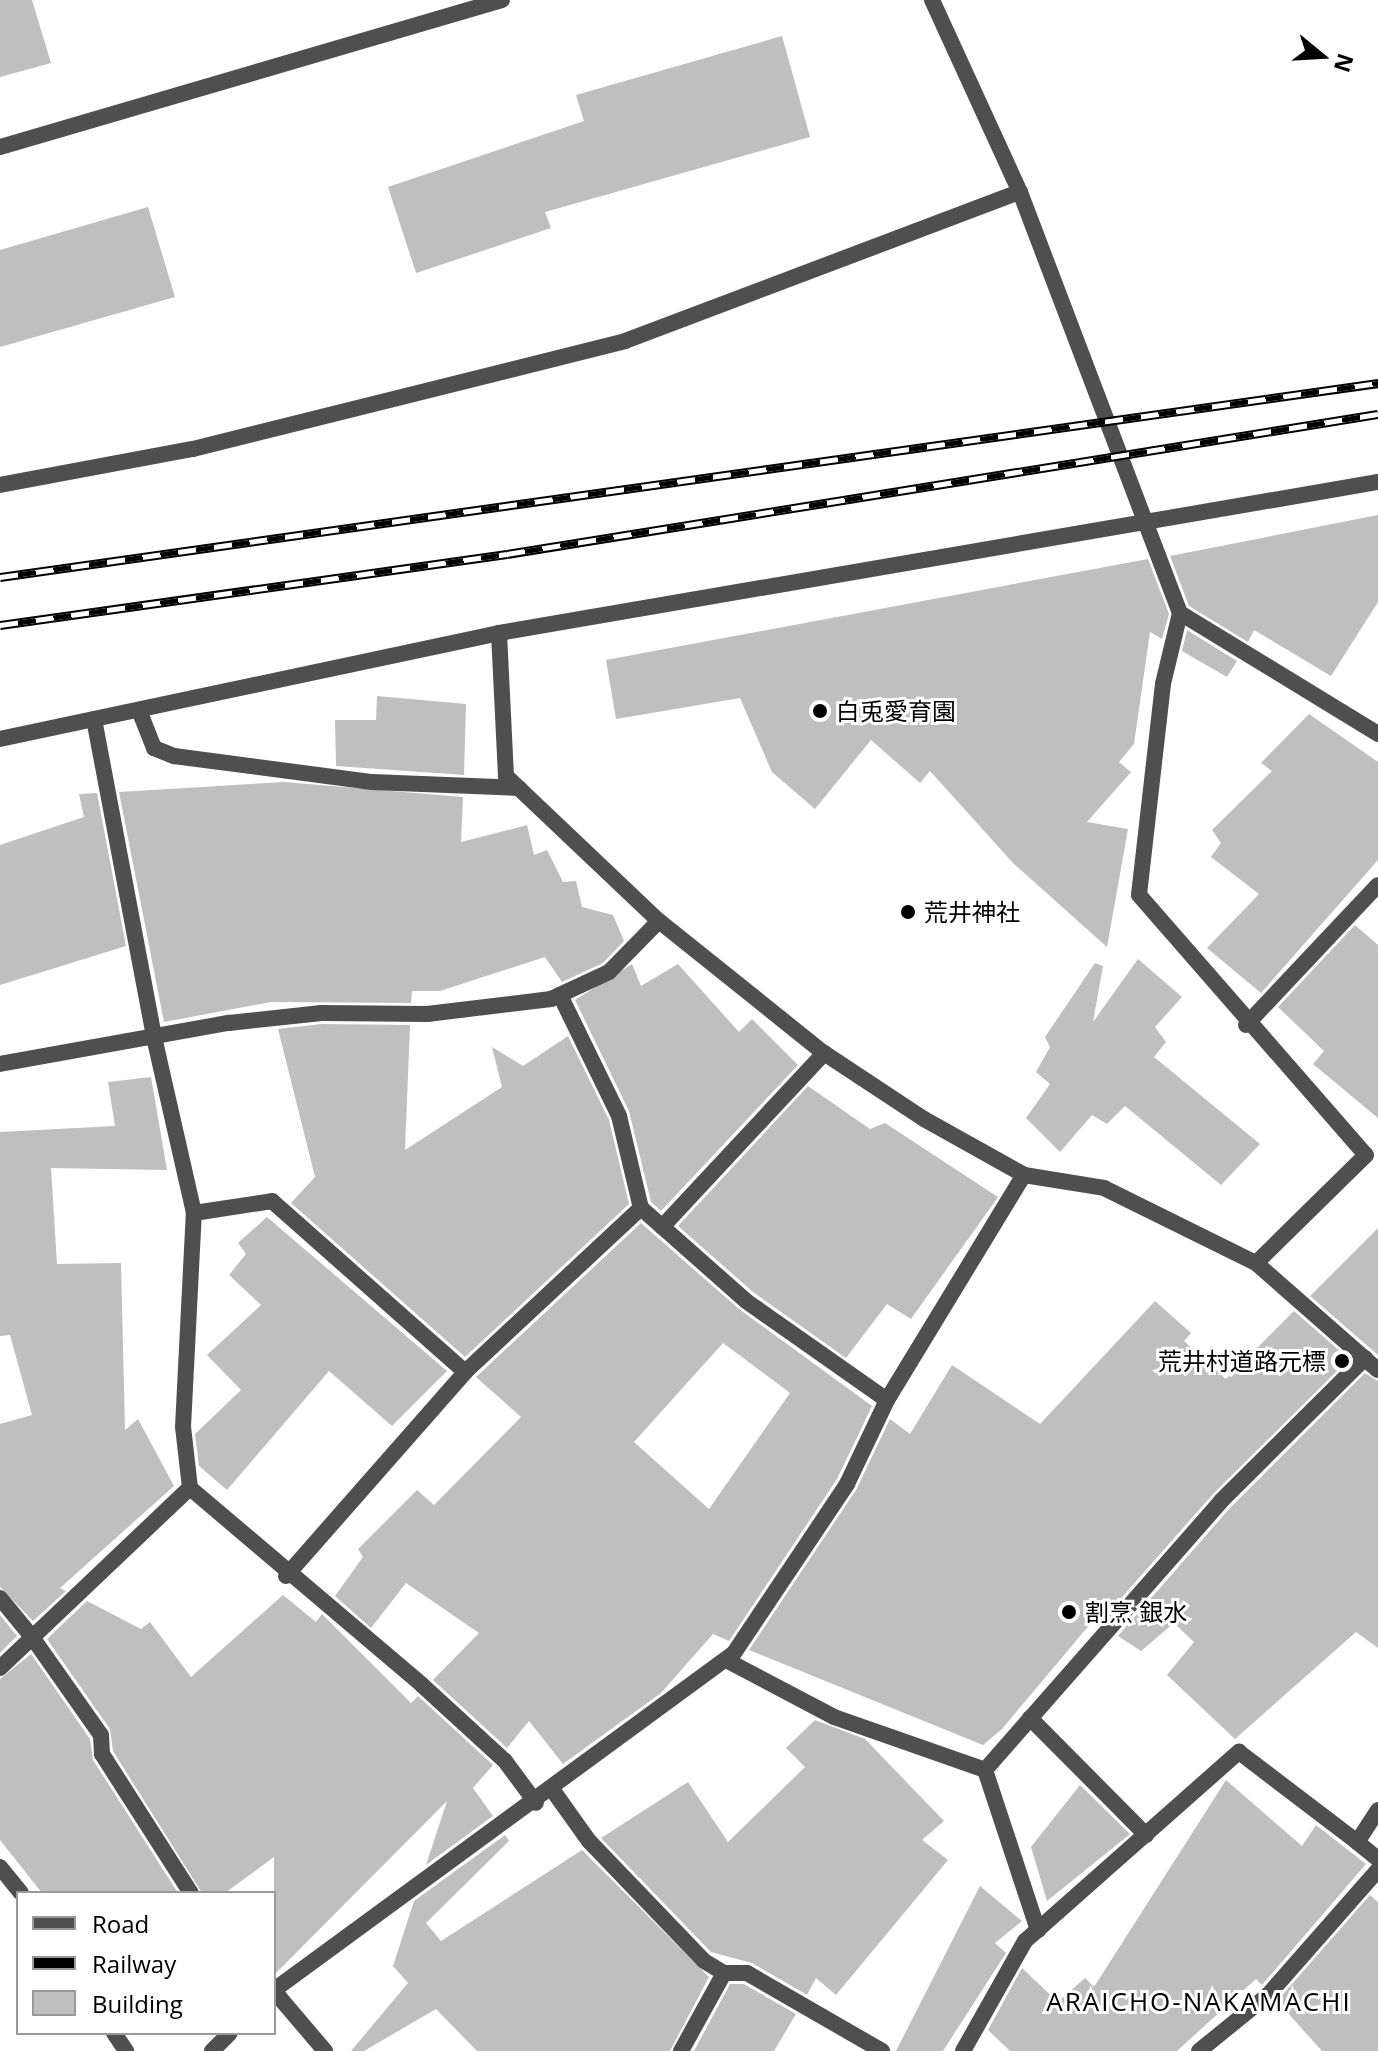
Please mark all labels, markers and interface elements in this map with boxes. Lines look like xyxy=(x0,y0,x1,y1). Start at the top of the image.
north arrow xyxy=(1282,16,1362,96)
text: N xyxy=(1328,50,1362,77)
place label: 白兎愛育園 xyxy=(836,697,956,725)
marker: 白兎愛育園 xyxy=(811,702,829,720)
place label: 荒井神社 xyxy=(924,898,1020,926)
marker: 荒井神社 xyxy=(899,903,917,921)
place label: 荒井村道路元標 xyxy=(1158,1347,1326,1375)
marker: 荒井村道路元標 xyxy=(1333,1352,1351,1370)
place label: 割烹 銀水 xyxy=(1085,1598,1187,1626)
marker: 割烹 銀水 xyxy=(1060,1603,1078,1621)
legend xyxy=(16,1891,276,2035)
text: Road xyxy=(92,1907,149,1940)
text: Railway xyxy=(92,1947,176,1980)
district label: ARAICHO-NAKAMACHI xyxy=(1046,1986,1352,2018)
text: Building xyxy=(92,1987,183,2020)

